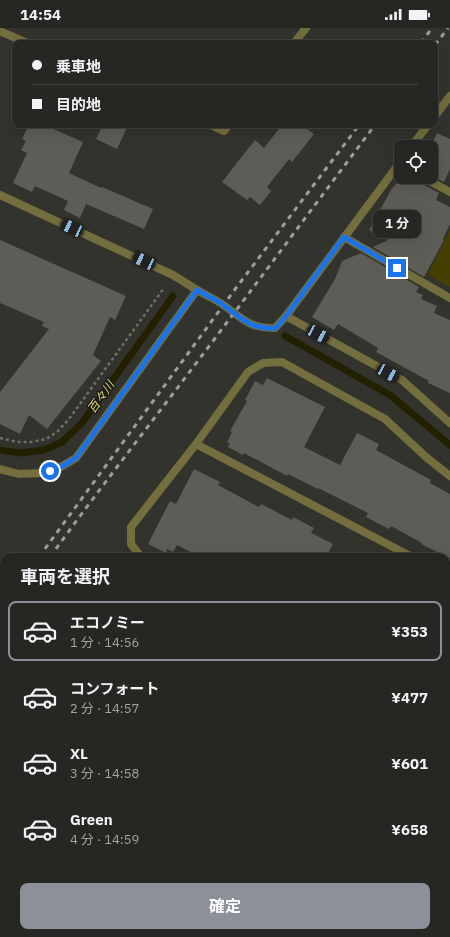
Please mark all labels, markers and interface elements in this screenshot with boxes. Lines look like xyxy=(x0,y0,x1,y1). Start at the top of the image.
text: 14:54 xyxy=(20,5,61,24)
text: 乗車地 xyxy=(56,57,101,76)
text: 目的地 xyxy=(56,95,101,114)
map controls xyxy=(394,140,438,184)
button: locate xyxy=(394,140,438,184)
callout: 1 分 xyxy=(373,210,421,238)
text: 1 分 xyxy=(385,215,409,232)
car xyxy=(59,217,85,239)
car xyxy=(131,250,157,272)
route end xyxy=(388,259,406,277)
car xyxy=(305,323,331,345)
car xyxy=(375,362,401,384)
water label: 百々川 xyxy=(84,376,118,416)
route start xyxy=(41,462,59,480)
text: 車両を選択 xyxy=(20,565,110,588)
icon: car xyxy=(22,613,58,649)
text: エコノミー xyxy=(70,613,145,632)
text: ¥353 xyxy=(391,622,428,641)
text: 1 分 · 14:56 xyxy=(70,634,139,651)
icon: car xyxy=(22,679,58,715)
text: コンフォート xyxy=(70,679,160,698)
text: ¥477 xyxy=(391,688,428,707)
text: 2 分 · 14:57 xyxy=(70,700,139,717)
text: XL xyxy=(70,744,88,763)
icon: car xyxy=(22,745,58,781)
text: ¥601 xyxy=(391,754,428,773)
text: 3 分 · 14:58 xyxy=(70,765,139,782)
text: Green xyxy=(70,810,113,829)
icon: car xyxy=(22,811,58,847)
text: ¥658 xyxy=(391,820,428,839)
text: 4 分 · 14:59 xyxy=(70,831,139,848)
button: 確定 xyxy=(20,883,430,929)

